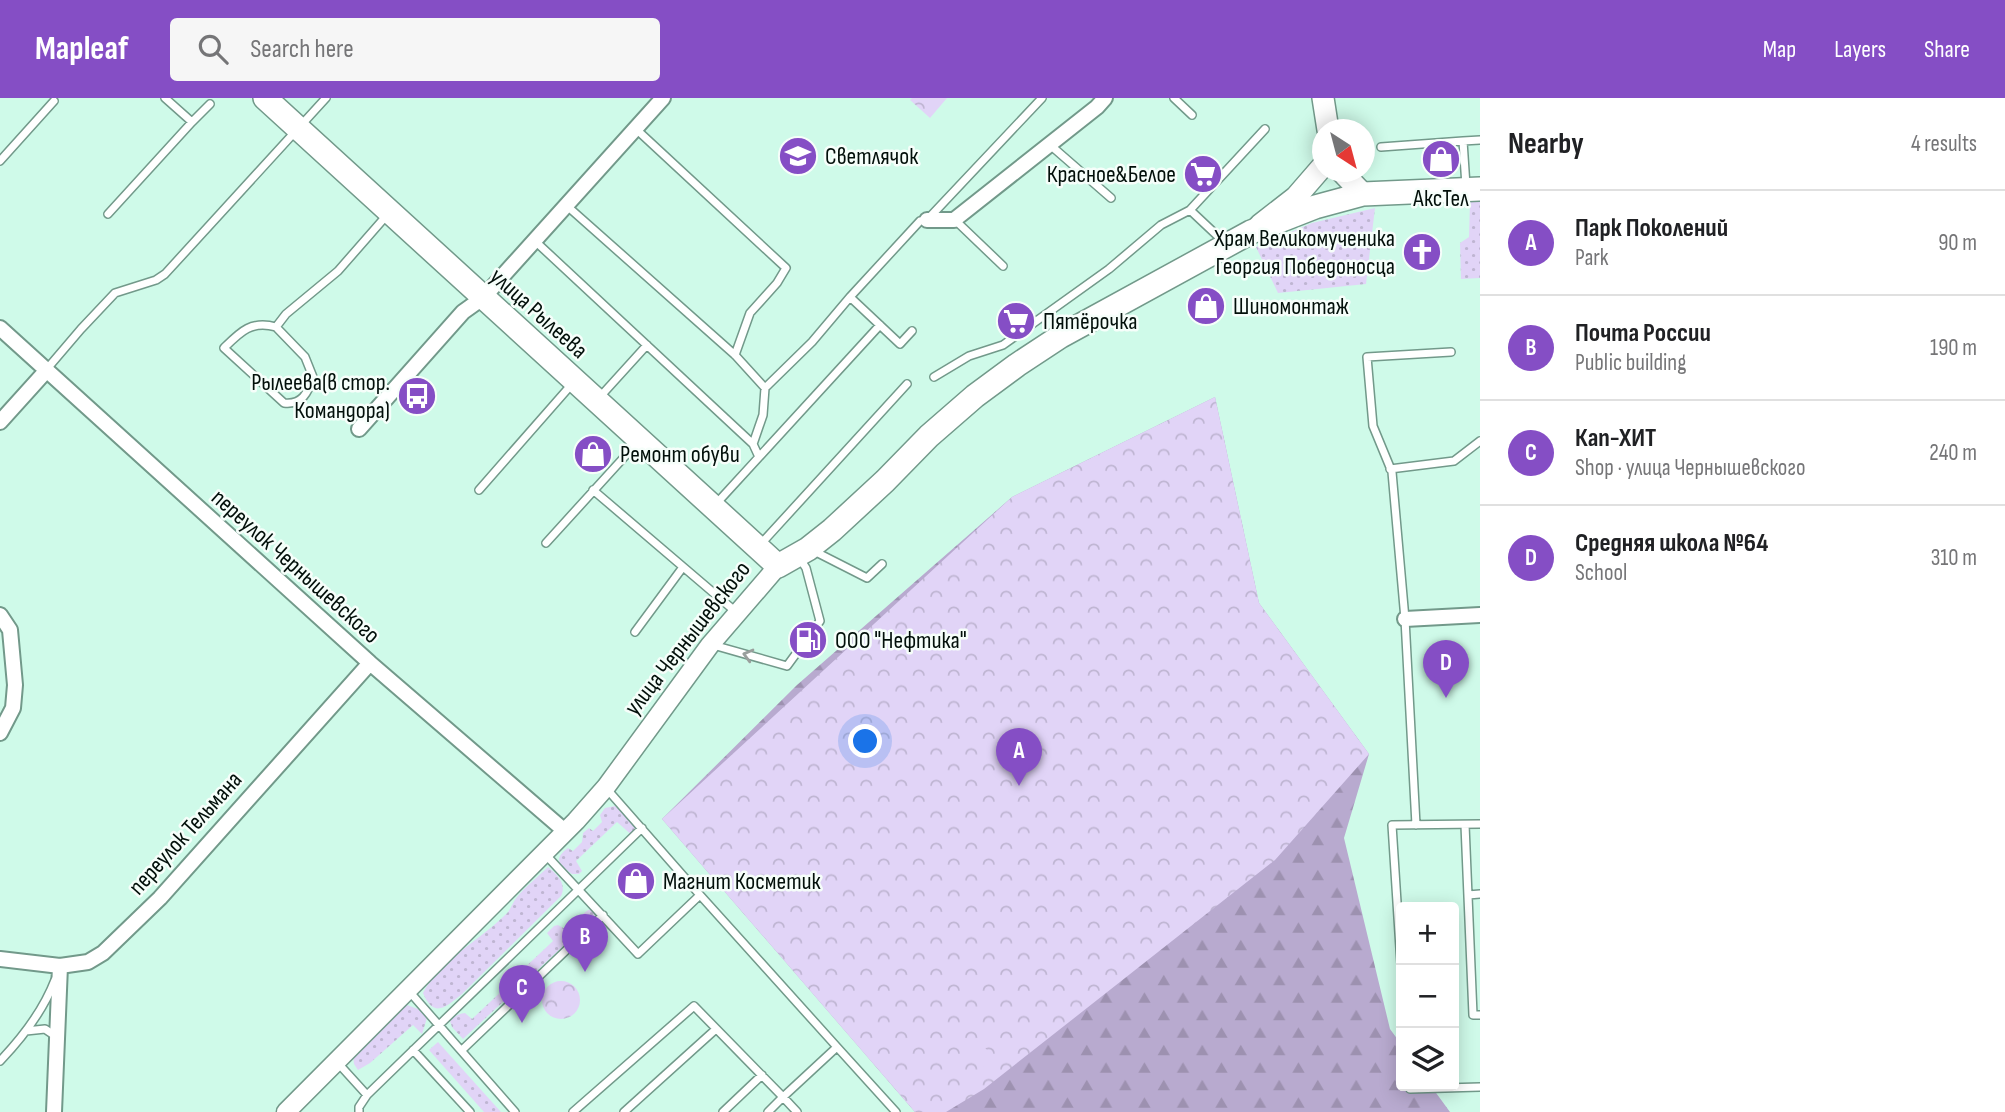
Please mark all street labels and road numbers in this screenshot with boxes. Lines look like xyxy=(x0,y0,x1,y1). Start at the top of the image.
street label: улица Рылеева xyxy=(484,262,593,365)
street label: переулок Чернышевского xyxy=(205,483,386,650)
street label: улица Чернышевского xyxy=(618,555,757,721)
street label: переулок Тельмана xyxy=(122,766,248,901)

